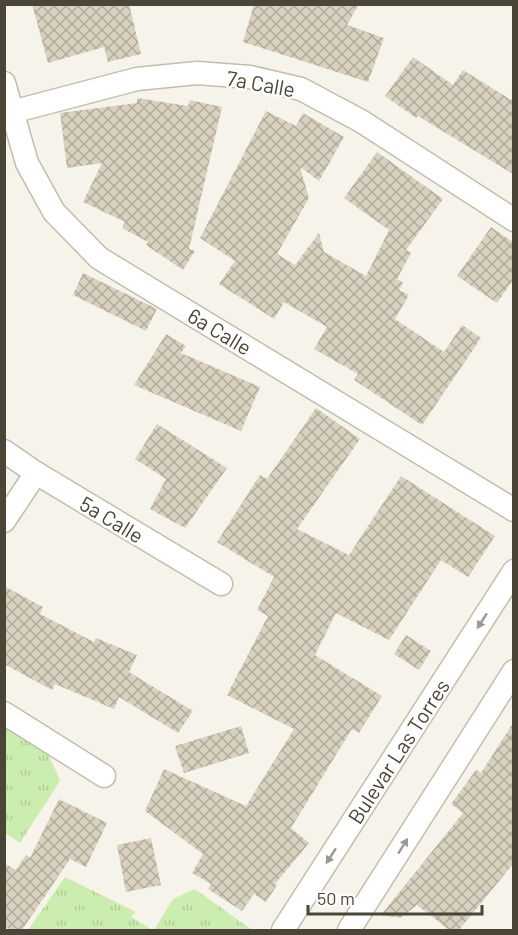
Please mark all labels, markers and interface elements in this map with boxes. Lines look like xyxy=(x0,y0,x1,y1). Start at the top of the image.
street label: 7a Calle xyxy=(225,65,297,101)
street label: 6a Calle xyxy=(184,302,256,360)
street label: 5a Calle xyxy=(76,490,148,548)
one-way arrow xyxy=(477,613,488,629)
street label: Bulevar Las Torres xyxy=(342,674,454,828)
one-way arrow xyxy=(397,837,408,854)
one-way arrow xyxy=(326,847,337,864)
scale bar xyxy=(308,878,482,916)
text: 50 m xyxy=(317,887,355,909)

